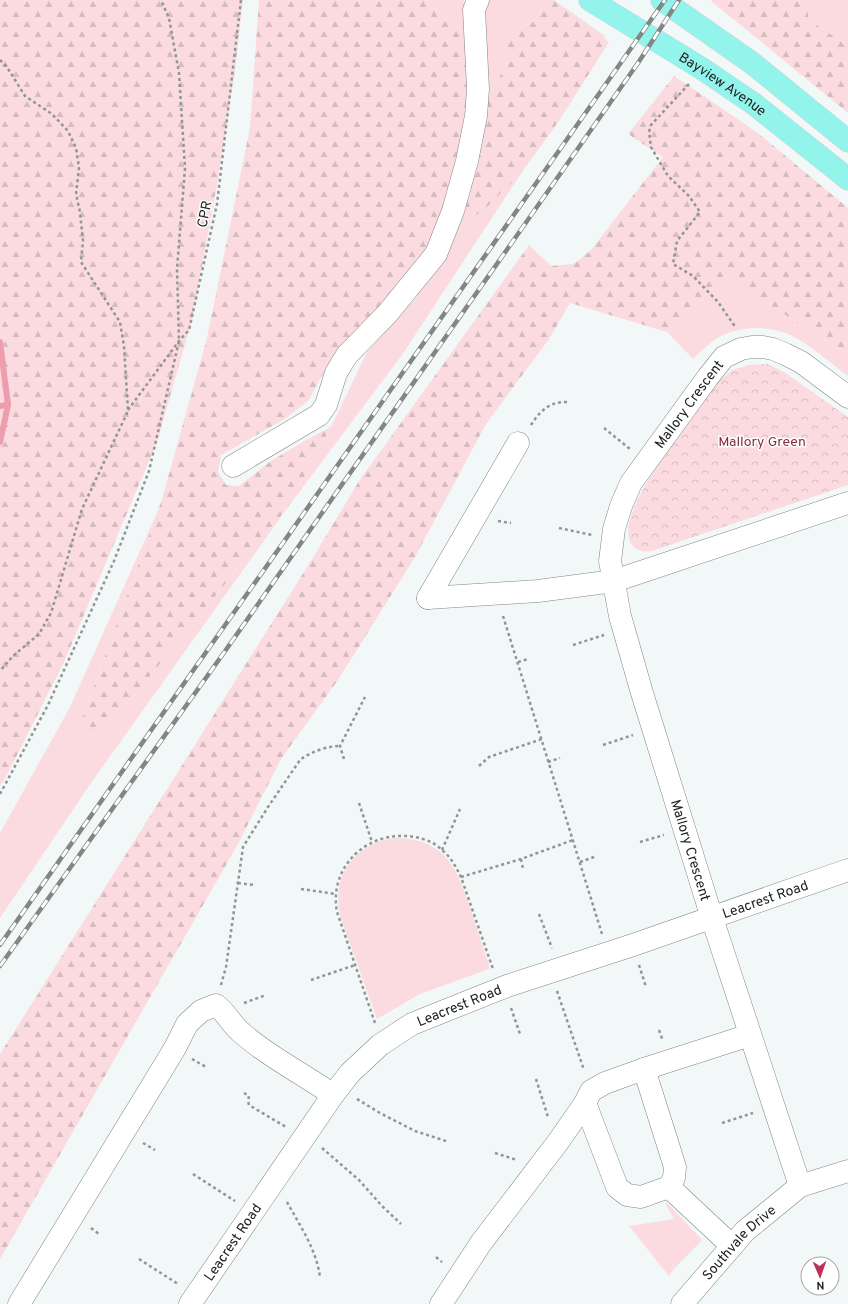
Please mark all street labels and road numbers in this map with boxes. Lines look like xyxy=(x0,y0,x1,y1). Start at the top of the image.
street label: Bayview Avenue xyxy=(675,49,769,120)
street label: CPR xyxy=(195,199,216,229)
street label: Mallory Crescent xyxy=(652,357,728,452)
street label: Mallory Crescent xyxy=(666,798,713,903)
street label: Leacrest Road xyxy=(720,878,811,923)
street label: Leacrest Road xyxy=(415,982,504,1031)
street label: Leacrest Road xyxy=(201,1201,266,1285)
street label: Southvale Drive xyxy=(699,1202,780,1284)

